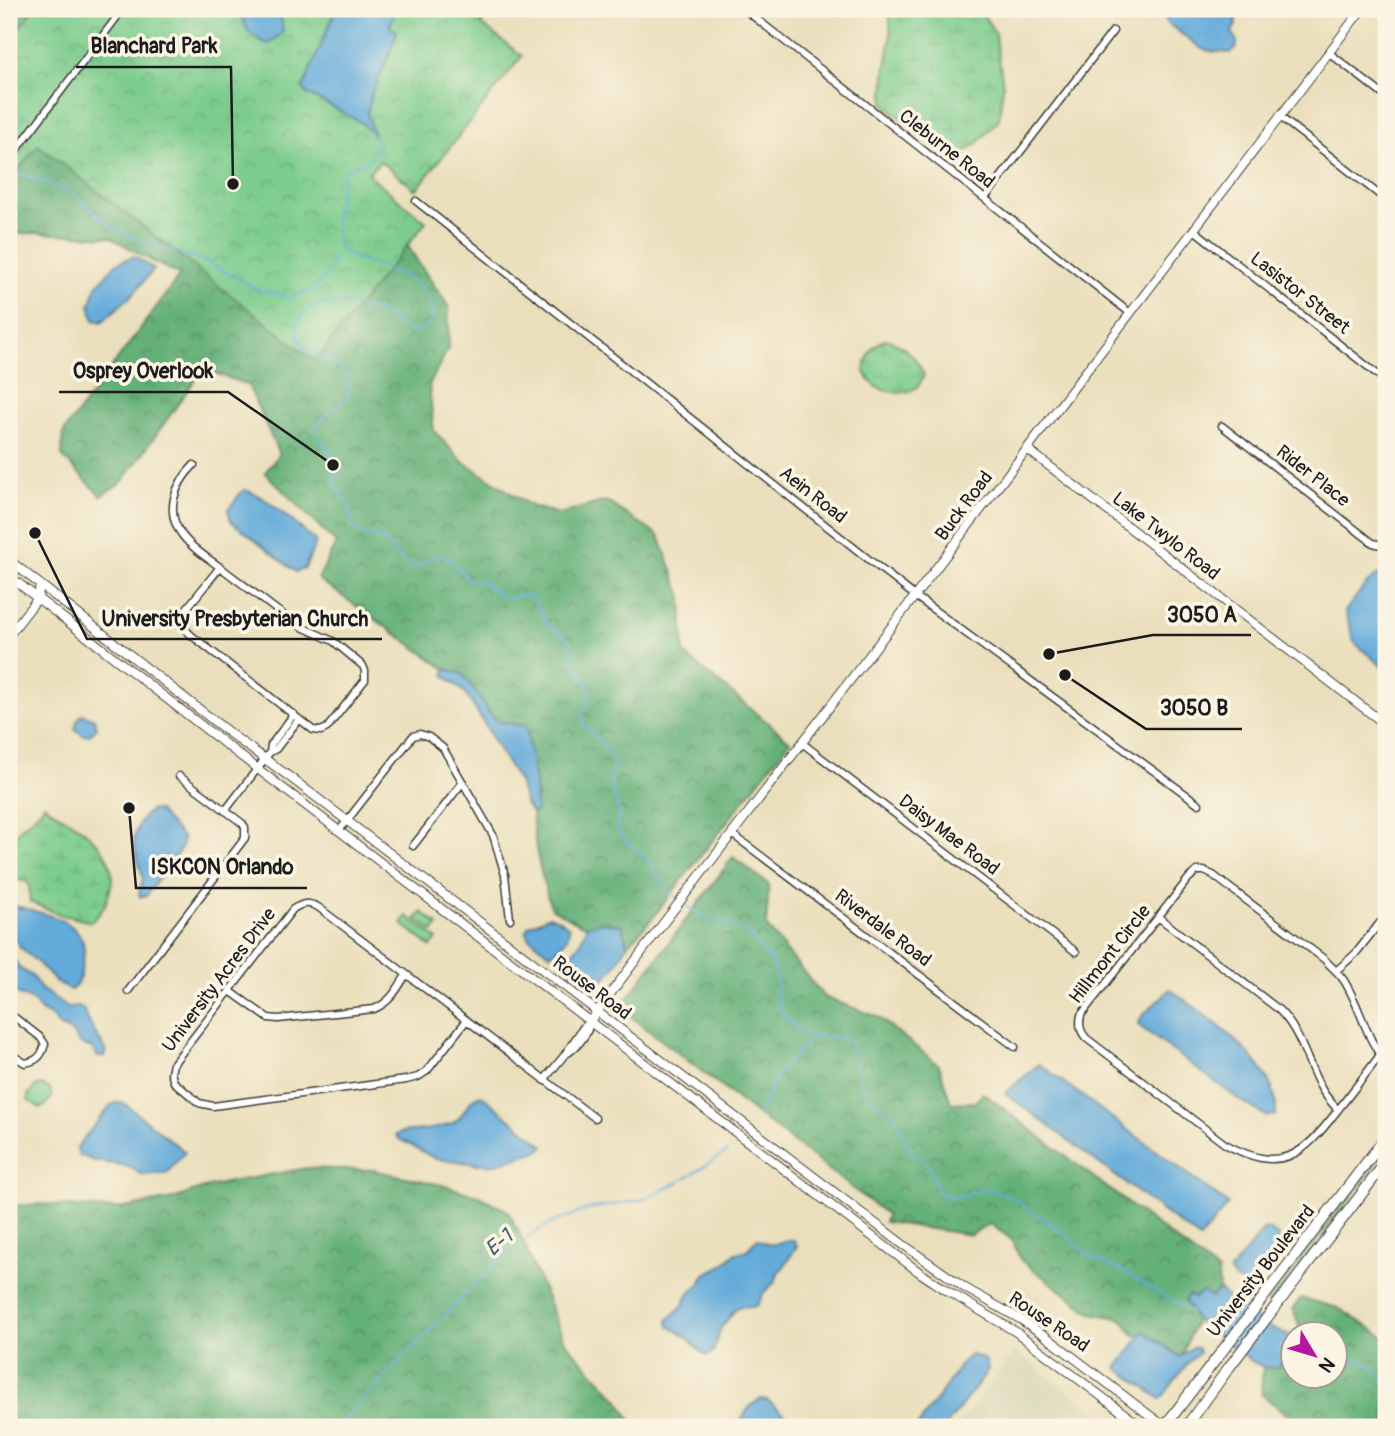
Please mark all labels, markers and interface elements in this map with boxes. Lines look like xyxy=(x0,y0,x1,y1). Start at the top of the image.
callout: Blanchard Park xyxy=(76,25,231,67)
text: Blanchard Park xyxy=(91,33,218,60)
street label: Cleburne Road xyxy=(894,104,1000,194)
street label: Lasistor Street xyxy=(1245,247,1355,340)
callout: Osprey Overlook xyxy=(59,350,228,392)
text: Osprey Overlook xyxy=(73,358,214,385)
street label: Rider Place xyxy=(1271,440,1355,513)
street label: Aein Road xyxy=(774,461,852,529)
street label: Buck Road xyxy=(930,466,998,546)
street label: Lake Twylo Road xyxy=(1107,487,1225,585)
callout: 3050 A xyxy=(1153,593,1251,635)
callout: University Presbyterian Church xyxy=(87,597,382,639)
text: 3050 A xyxy=(1167,602,1237,629)
text: University Presbyterian Church xyxy=(102,606,369,633)
callout: 3050 B xyxy=(1146,687,1242,729)
text: 3050 B xyxy=(1160,695,1228,722)
street label: Daisy Mae Road xyxy=(894,789,1004,881)
callout: ISKCON Orlando xyxy=(136,846,307,888)
text: ISKCON Orlando xyxy=(150,854,294,881)
street label: Riverdale Road xyxy=(830,884,936,972)
street label: Hillmont Circle xyxy=(1064,899,1157,1008)
street label: University Acres Drive xyxy=(157,903,282,1057)
street label: Rouse Road xyxy=(548,951,636,1025)
street label: University Boulevard xyxy=(1202,1200,1320,1342)
water label: E-1 xyxy=(480,1222,520,1262)
street label: Rouse Road xyxy=(1004,1286,1094,1358)
north arrow xyxy=(1280,1320,1350,1390)
text: N xyxy=(1313,1352,1340,1377)

